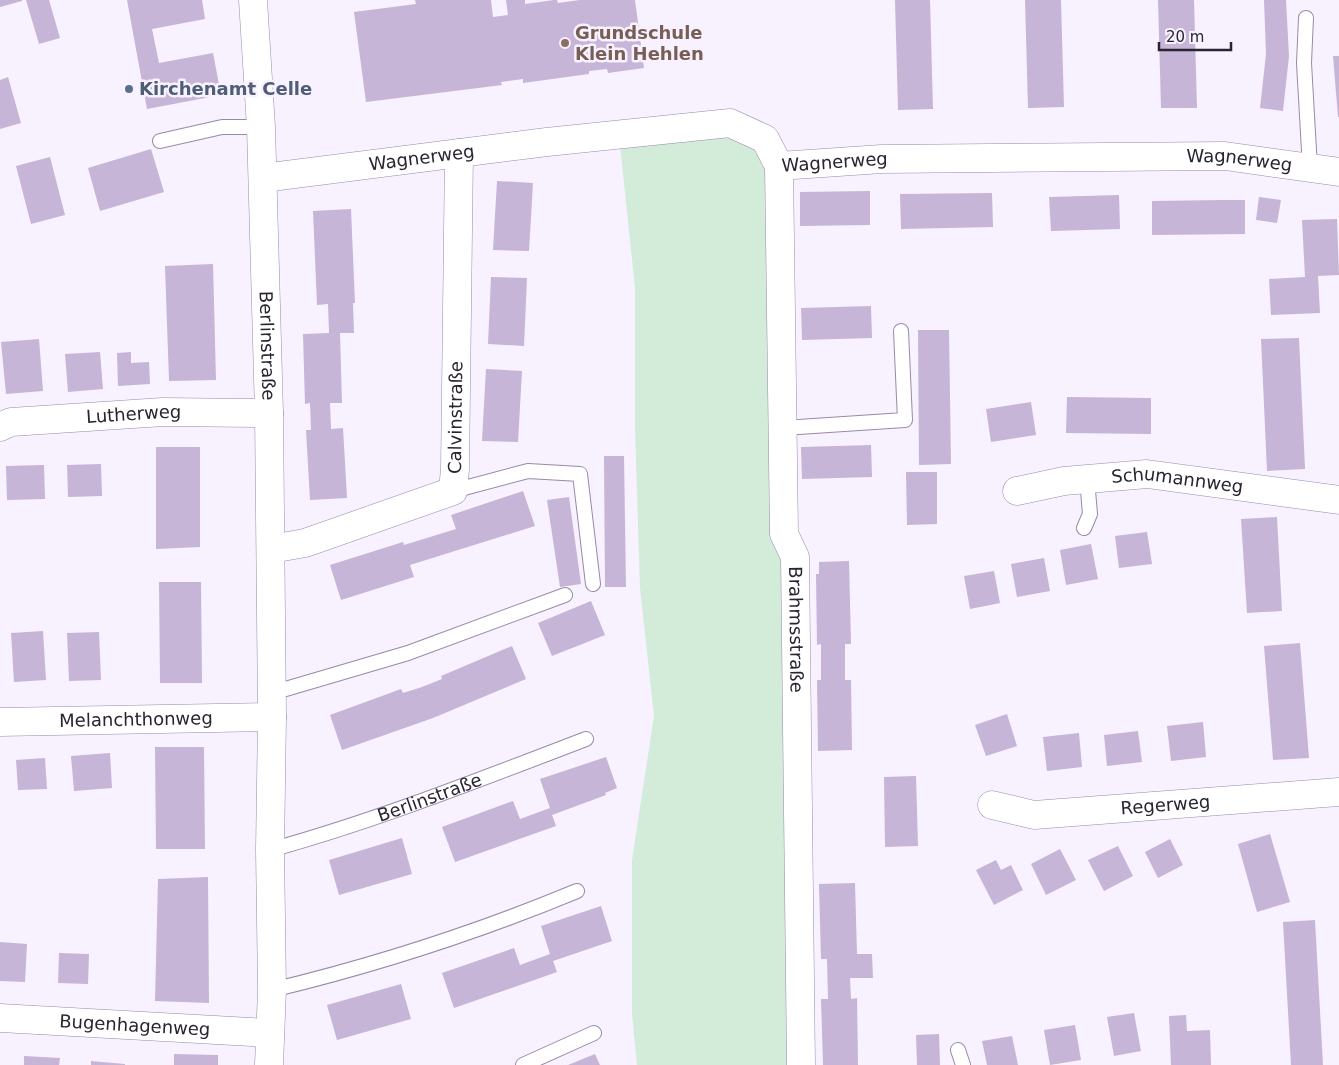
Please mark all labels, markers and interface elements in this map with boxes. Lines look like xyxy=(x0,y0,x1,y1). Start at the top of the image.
scale bar xyxy=(1159,20,1232,52)
place label: Grundschule Klein Hehlen xyxy=(575,22,704,64)
text: 20 m xyxy=(1166,28,1204,46)
marker: Grundschule Klein Hehlen xyxy=(559,37,571,49)
place label: Kirchenamt Celle xyxy=(139,78,312,99)
marker: Kirchenamt Celle xyxy=(123,83,135,95)
street label: Wagnerweg xyxy=(368,140,476,174)
street label: Wagnerweg xyxy=(1186,145,1294,175)
street label: Wagnerweg xyxy=(781,148,888,176)
street label: Berlinstraße xyxy=(256,291,280,401)
street label: Calvinstraße xyxy=(444,361,466,474)
street label: Lutherweg xyxy=(85,401,181,427)
street label: Schumannweg xyxy=(1110,463,1245,497)
street label: Brahmsstraße xyxy=(785,566,808,693)
street label: Melanchthonweg xyxy=(59,707,213,731)
street label: Berlinstraße xyxy=(374,769,485,826)
street label: Regerweg xyxy=(1120,791,1211,818)
street label: Bugenhagenweg xyxy=(59,1010,211,1040)

